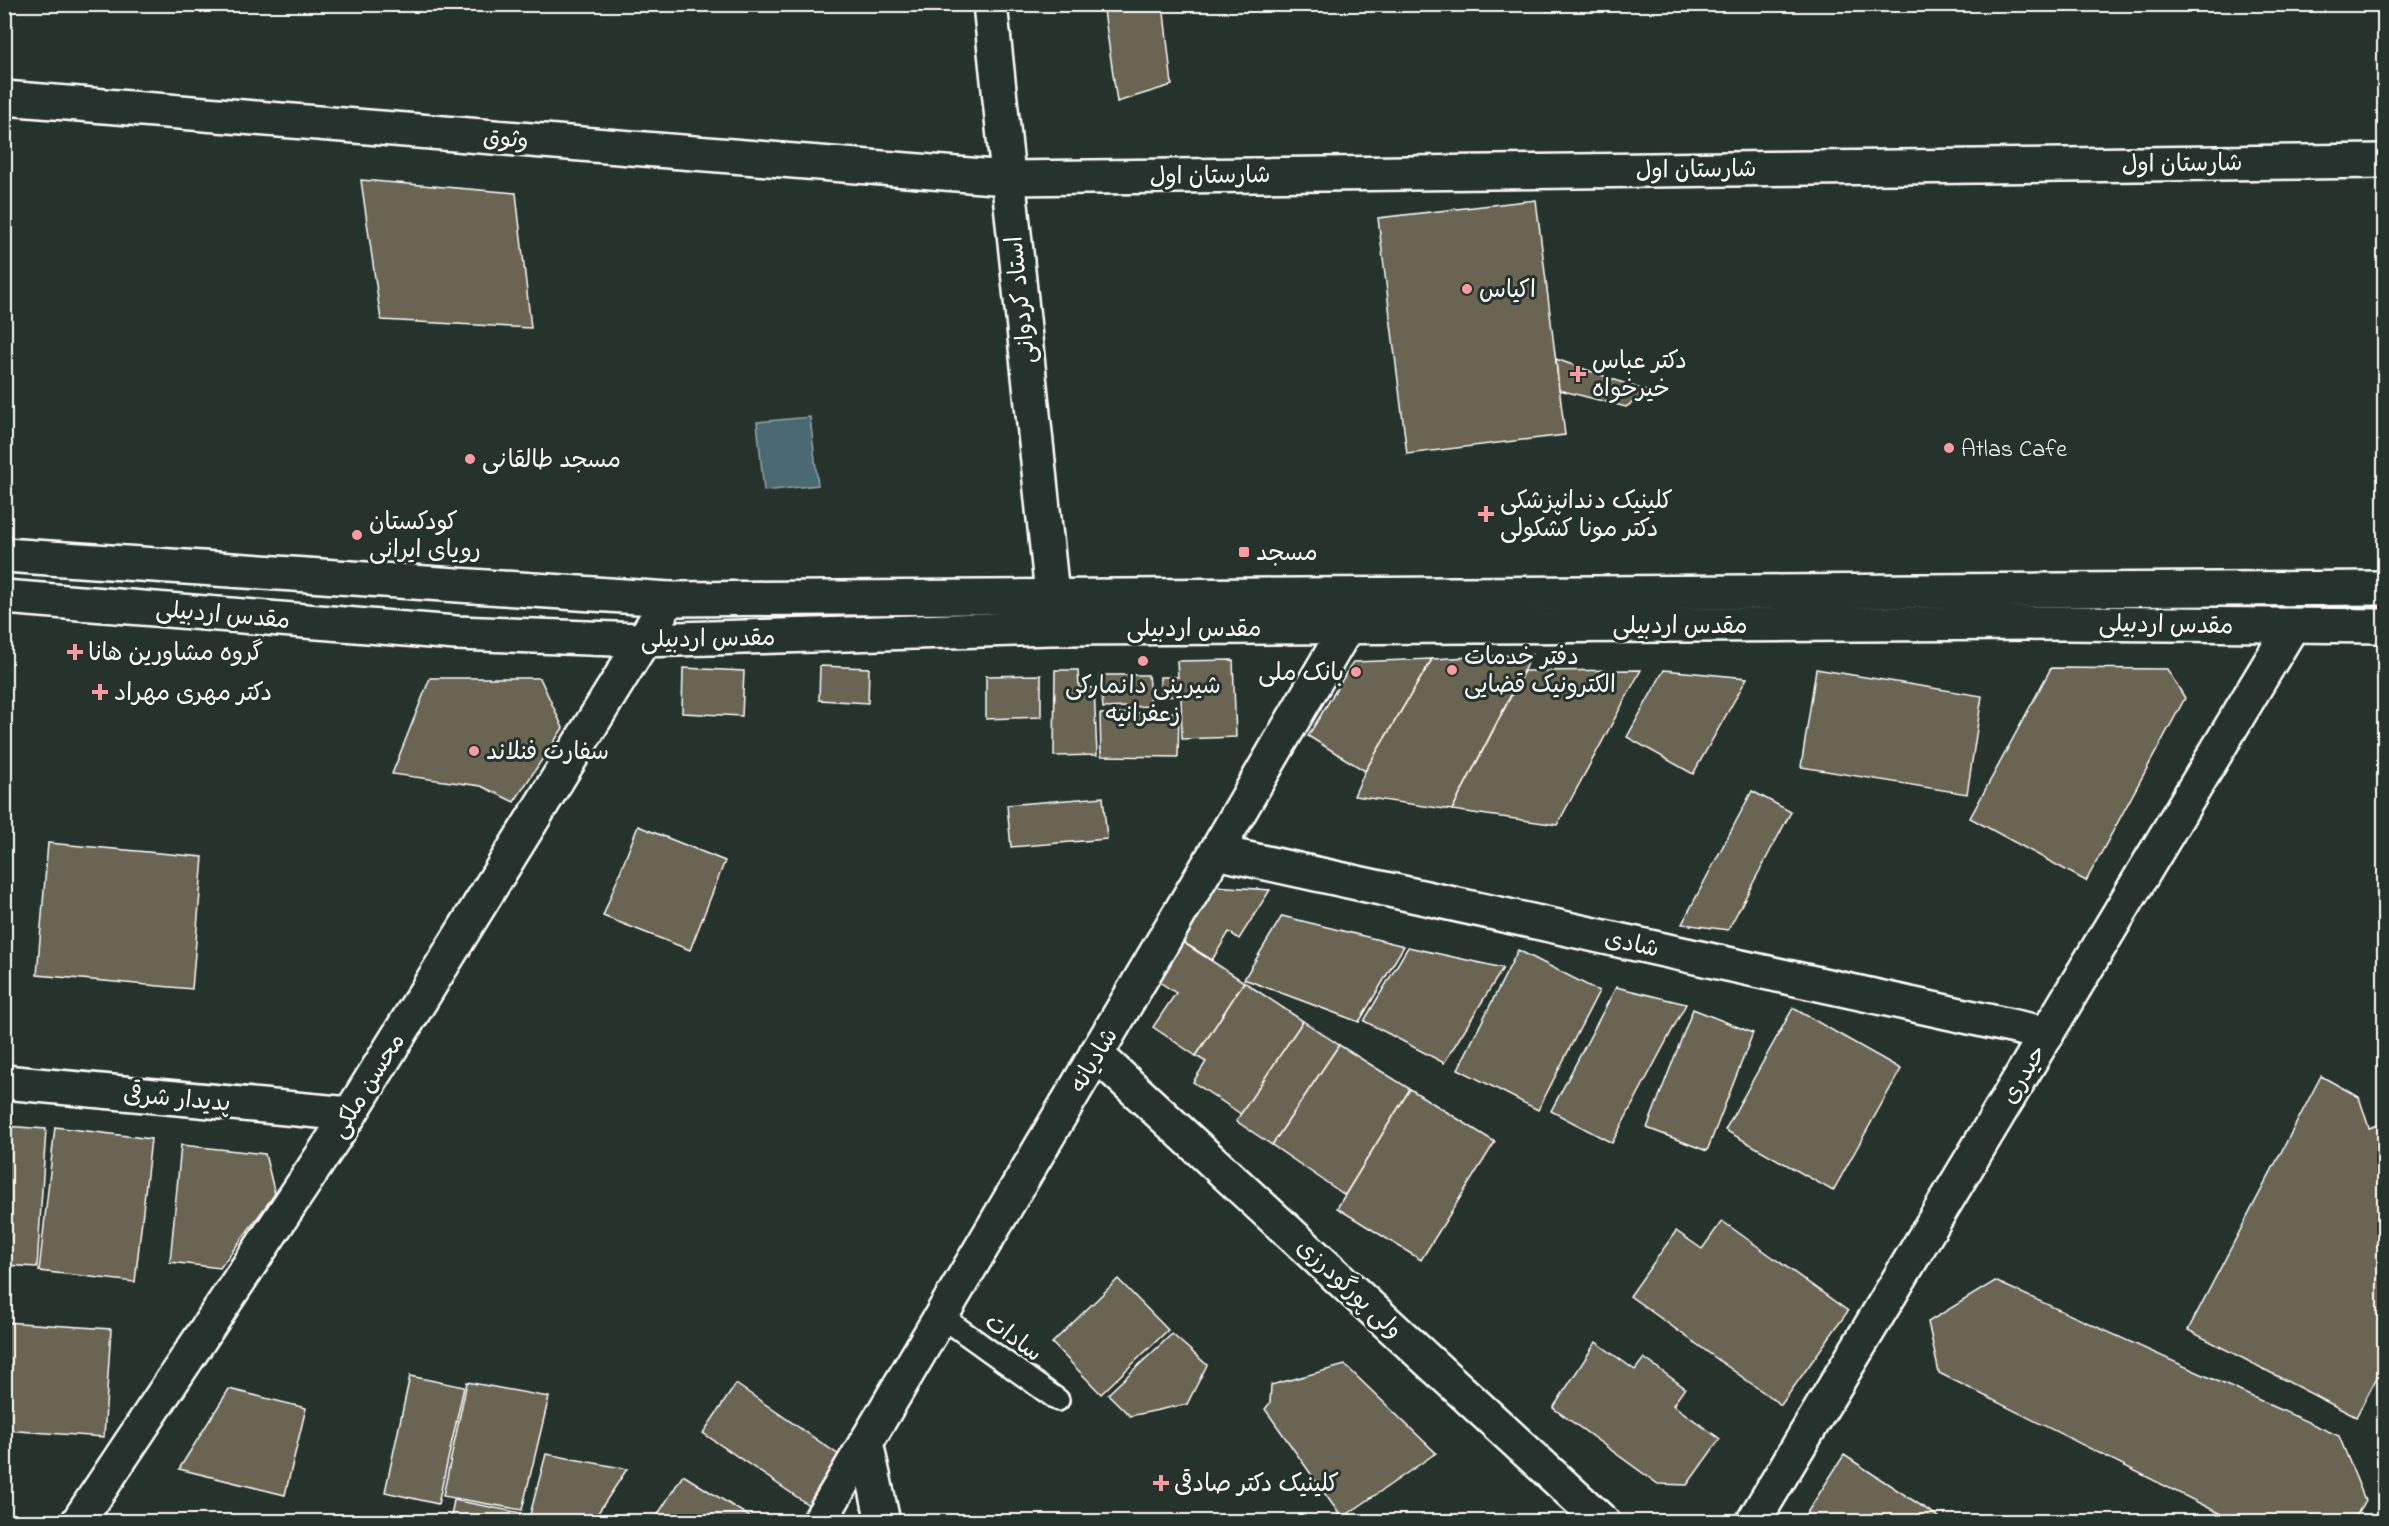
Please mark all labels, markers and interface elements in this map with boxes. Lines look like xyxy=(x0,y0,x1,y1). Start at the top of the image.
street label: وثوق xyxy=(481,121,530,160)
street label: شارستان اول xyxy=(2121,147,2243,184)
street label: شارستان اول xyxy=(1635,153,1757,190)
street label: شارستان اول xyxy=(1149,159,1271,196)
street label: استاد کردوانی xyxy=(998,234,1047,365)
place label: اکیاس xyxy=(1479,274,1536,309)
marker: اکیاس xyxy=(1460,282,1474,296)
place label: دکتر عباس خیرخواه xyxy=(1592,345,1687,408)
marker: دکتر عباس خیرخواه xyxy=(1569,365,1587,383)
place label: Atlas Cafe xyxy=(1961,433,2067,468)
marker: Atlas Cafe xyxy=(1942,441,1956,455)
place label: مسجد طالقانی xyxy=(482,444,621,479)
marker: مسجد طالقانی xyxy=(463,452,477,466)
place label: کلینیک دندانپزشکی دکتر مونا کشکولی xyxy=(1500,485,1673,548)
marker: کلینیک دندانپزشکی دکتر مونا کشکولی xyxy=(1477,505,1495,523)
place label: کودکستان رویای ایرانی xyxy=(369,506,481,569)
marker: کودکستان رویای ایرانی xyxy=(350,528,364,542)
place label: مسجد xyxy=(1256,537,1318,572)
marker: مسجد xyxy=(1237,545,1251,559)
street label: مقدس اردبیلی xyxy=(154,593,291,640)
street label: مقدس اردبیلی xyxy=(2098,608,2234,645)
street label: مقدس اردبیلی xyxy=(1613,610,1747,645)
street label: مقدس اردبیلی xyxy=(1127,613,1261,648)
street label: مقدس اردبیلی xyxy=(640,622,776,659)
place label: گروه مشاورین هانا xyxy=(88,637,263,672)
place label: دفتر خدمات الکترونیک قضایی xyxy=(1464,641,1616,704)
marker: گروه مشاورین هانا xyxy=(66,643,84,661)
marker: شیرینی دانمارکی زعفرانیه xyxy=(1136,654,1150,668)
place label: بانک ملی xyxy=(1258,657,1344,692)
marker: دفتر خدمات الکترونیک قضایی xyxy=(1445,663,1459,677)
marker: بانک ملی xyxy=(1349,665,1363,679)
place label: شیرینی دانمارکی زعفرانیه xyxy=(1065,670,1221,733)
place label: دکتر مهری مهراد xyxy=(114,677,272,712)
marker: دکتر مهری مهراد xyxy=(91,683,109,701)
place label: سفارت فنلاند xyxy=(486,736,609,771)
marker: سفارت فنلاند xyxy=(467,744,481,758)
street label: شادی xyxy=(1601,923,1662,968)
street label: شادیانه xyxy=(1062,1022,1128,1101)
street label: محسن ملکی xyxy=(323,1027,415,1146)
street label: حیدری xyxy=(1994,1039,2057,1112)
street label: پدیدار شرقی xyxy=(122,1078,232,1123)
street label: ولی پورگودرزی xyxy=(1287,1231,1409,1348)
street label: سادات xyxy=(976,1306,1049,1372)
place label: کلینیک دکتر صادقی xyxy=(1174,1468,1339,1503)
marker: کلینیک دکتر صادقی xyxy=(1152,1474,1170,1492)

